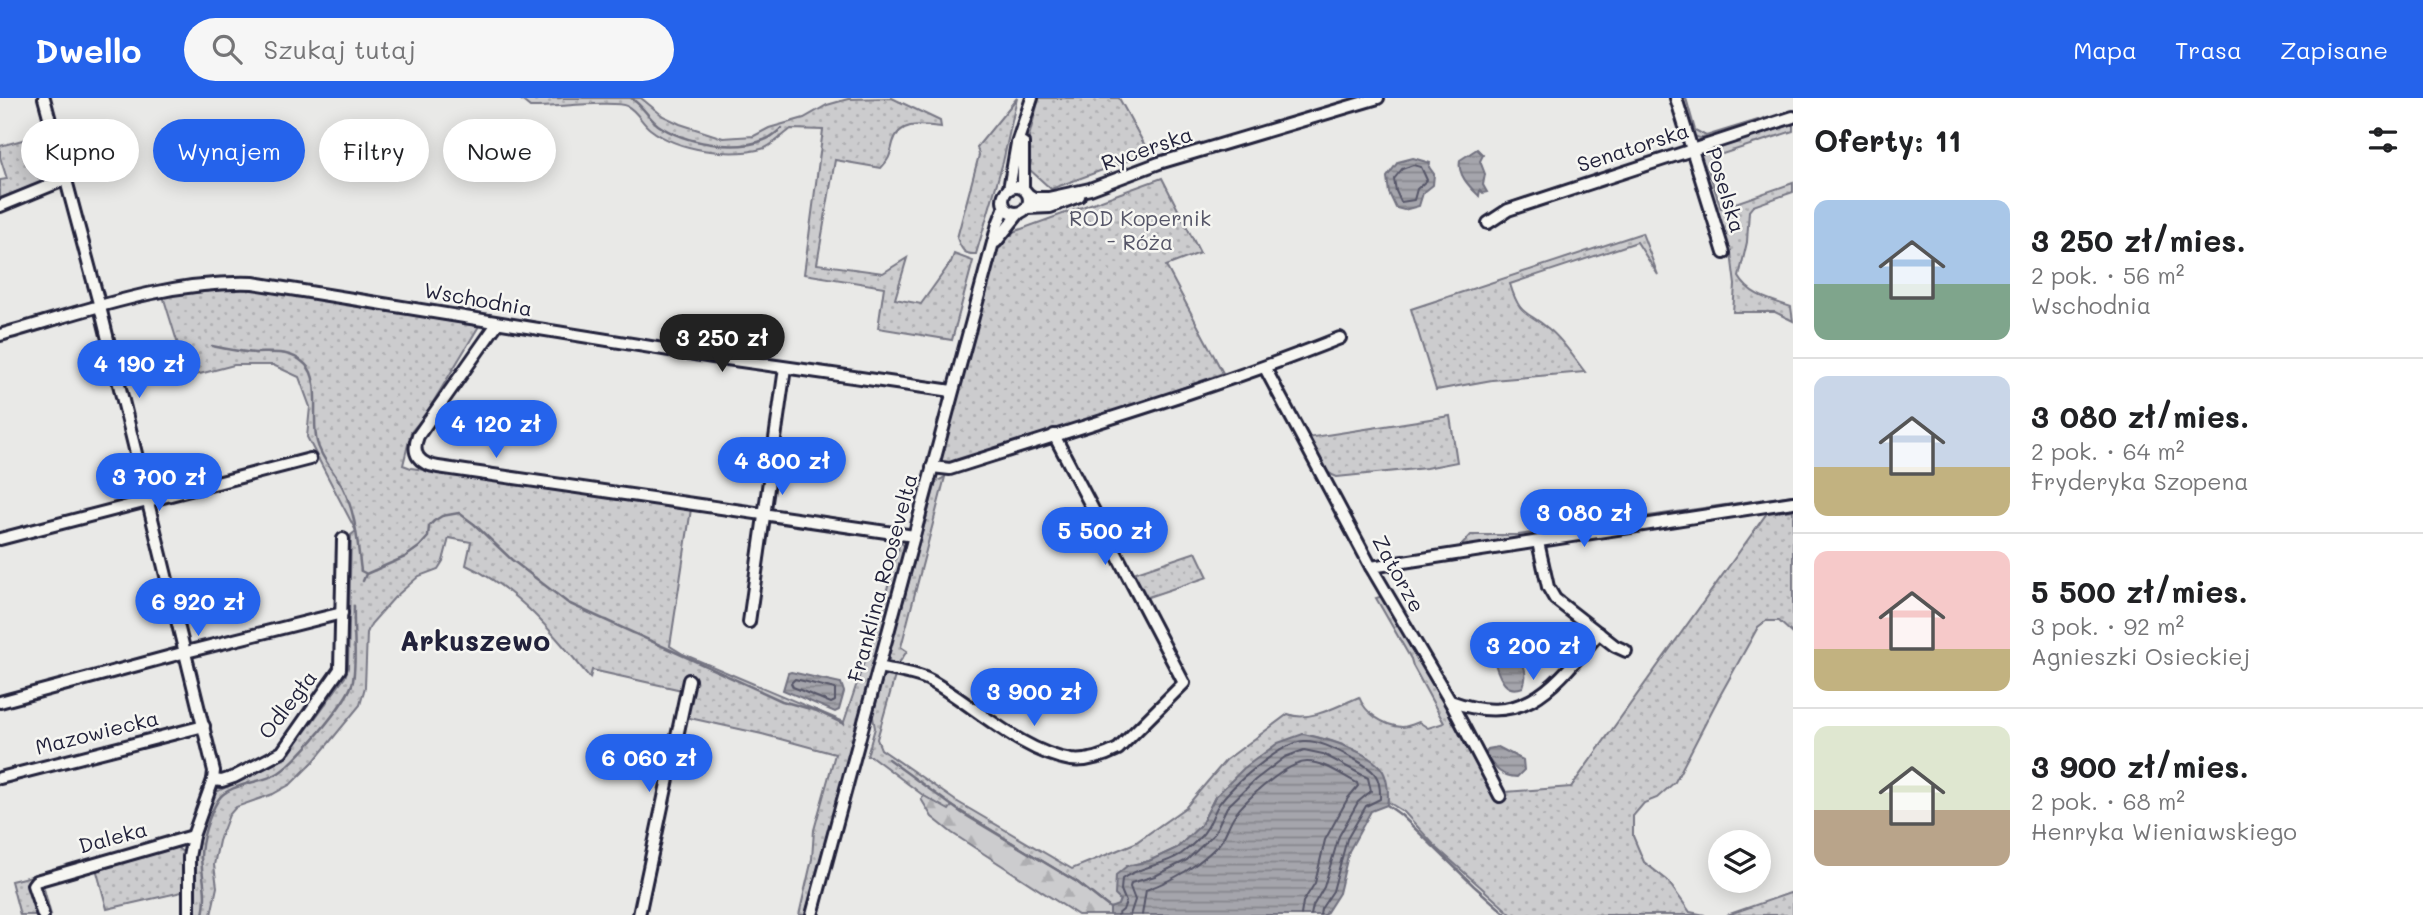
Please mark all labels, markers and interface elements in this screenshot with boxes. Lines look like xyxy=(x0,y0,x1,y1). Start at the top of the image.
search box xyxy=(184,18,674,81)
text: Dwello xyxy=(35,28,142,71)
icon: search xyxy=(208,30,246,68)
text: Szukaj tutaj xyxy=(264,32,416,66)
text: Mapa xyxy=(2073,34,2137,65)
text: Trasa xyxy=(2175,34,2242,65)
text: Zapisane xyxy=(2280,34,2388,65)
street label: Senatorska xyxy=(1573,116,1692,177)
chip: Kupno xyxy=(21,119,139,182)
chip: Wynajem xyxy=(153,119,305,182)
chip: Filtry xyxy=(319,119,429,182)
chip: Nowe xyxy=(443,119,556,182)
street label: Rycerska xyxy=(1097,119,1196,176)
text: Oferty: 11 xyxy=(1814,120,1961,160)
icon: filters xyxy=(2364,121,2402,159)
street label: Poselska xyxy=(1701,143,1752,236)
park label: ROD Kopernik - Róża xyxy=(1069,204,1211,255)
text: 3 250 zł/mies. xyxy=(2031,220,2246,260)
icon: home xyxy=(1870,228,1954,312)
text: 2 pok. · 56 m² xyxy=(2031,260,2184,290)
street label: Wschodnia xyxy=(422,276,535,321)
text: Wschodnia xyxy=(2031,290,2151,320)
pin: 3 250 zł xyxy=(650,314,794,374)
text: 3 250 zł xyxy=(676,322,768,352)
pin: 4 190 zł xyxy=(67,341,211,400)
text: 4 190 zł xyxy=(93,348,185,378)
text: 3 080 zł/mies. xyxy=(2031,396,2249,436)
pin: 4 120 zł xyxy=(424,400,568,460)
icon: home xyxy=(1870,404,1954,488)
text: 4 120 zł xyxy=(451,408,541,438)
text: 2 pok. · 64 m² xyxy=(2031,436,2185,466)
pin: 4 800 zł xyxy=(710,438,854,497)
text: 4 800 zł xyxy=(734,445,830,475)
pin: 3 700 zł xyxy=(87,454,231,513)
text: 3 700 zł xyxy=(112,461,206,491)
text: Fryderyka Szopena xyxy=(2031,466,2249,496)
street label: Franklina Roosevelta xyxy=(841,470,922,685)
pin: 3 080 zł xyxy=(1512,490,1656,549)
text: 3 080 zł xyxy=(1536,497,1632,527)
pin: 5 500 zł xyxy=(1033,508,1177,567)
text: 5 500 zł xyxy=(1058,515,1152,545)
street label: Zatorze xyxy=(1367,530,1432,617)
text: 5 500 zł/mies. xyxy=(2031,571,2248,611)
pin: 6 920 zł xyxy=(126,578,270,638)
icon: home xyxy=(1870,579,1954,663)
text: 6 920 zł xyxy=(151,586,245,616)
text: 3 pok. · 92 m² xyxy=(2031,611,2184,641)
district label: Arkuszewo xyxy=(400,622,550,658)
pin: 3 200 zł xyxy=(1461,622,1605,682)
text: 3 200 zł xyxy=(1486,630,1580,660)
text: Agnieszki Osieckiej xyxy=(2031,641,2250,671)
street label: Odległa xyxy=(252,664,322,744)
pin: 3 900 zł xyxy=(962,668,1106,728)
text: 3 900 zł xyxy=(986,676,1082,706)
street label: Mazowiecka xyxy=(32,703,161,760)
pin: 6 060 zł xyxy=(577,734,721,794)
text: 6 060 zł xyxy=(601,742,697,772)
text: 3 900 zł/mies. xyxy=(2031,746,2249,786)
icon: home xyxy=(1870,754,1954,838)
text: 2 pok. · 68 m² xyxy=(2031,786,2185,816)
street label: Daleka xyxy=(75,814,150,859)
text: Henryka Wieniawskiego xyxy=(2031,816,2297,846)
map controls xyxy=(1708,830,1771,893)
button: layers xyxy=(1708,830,1771,893)

